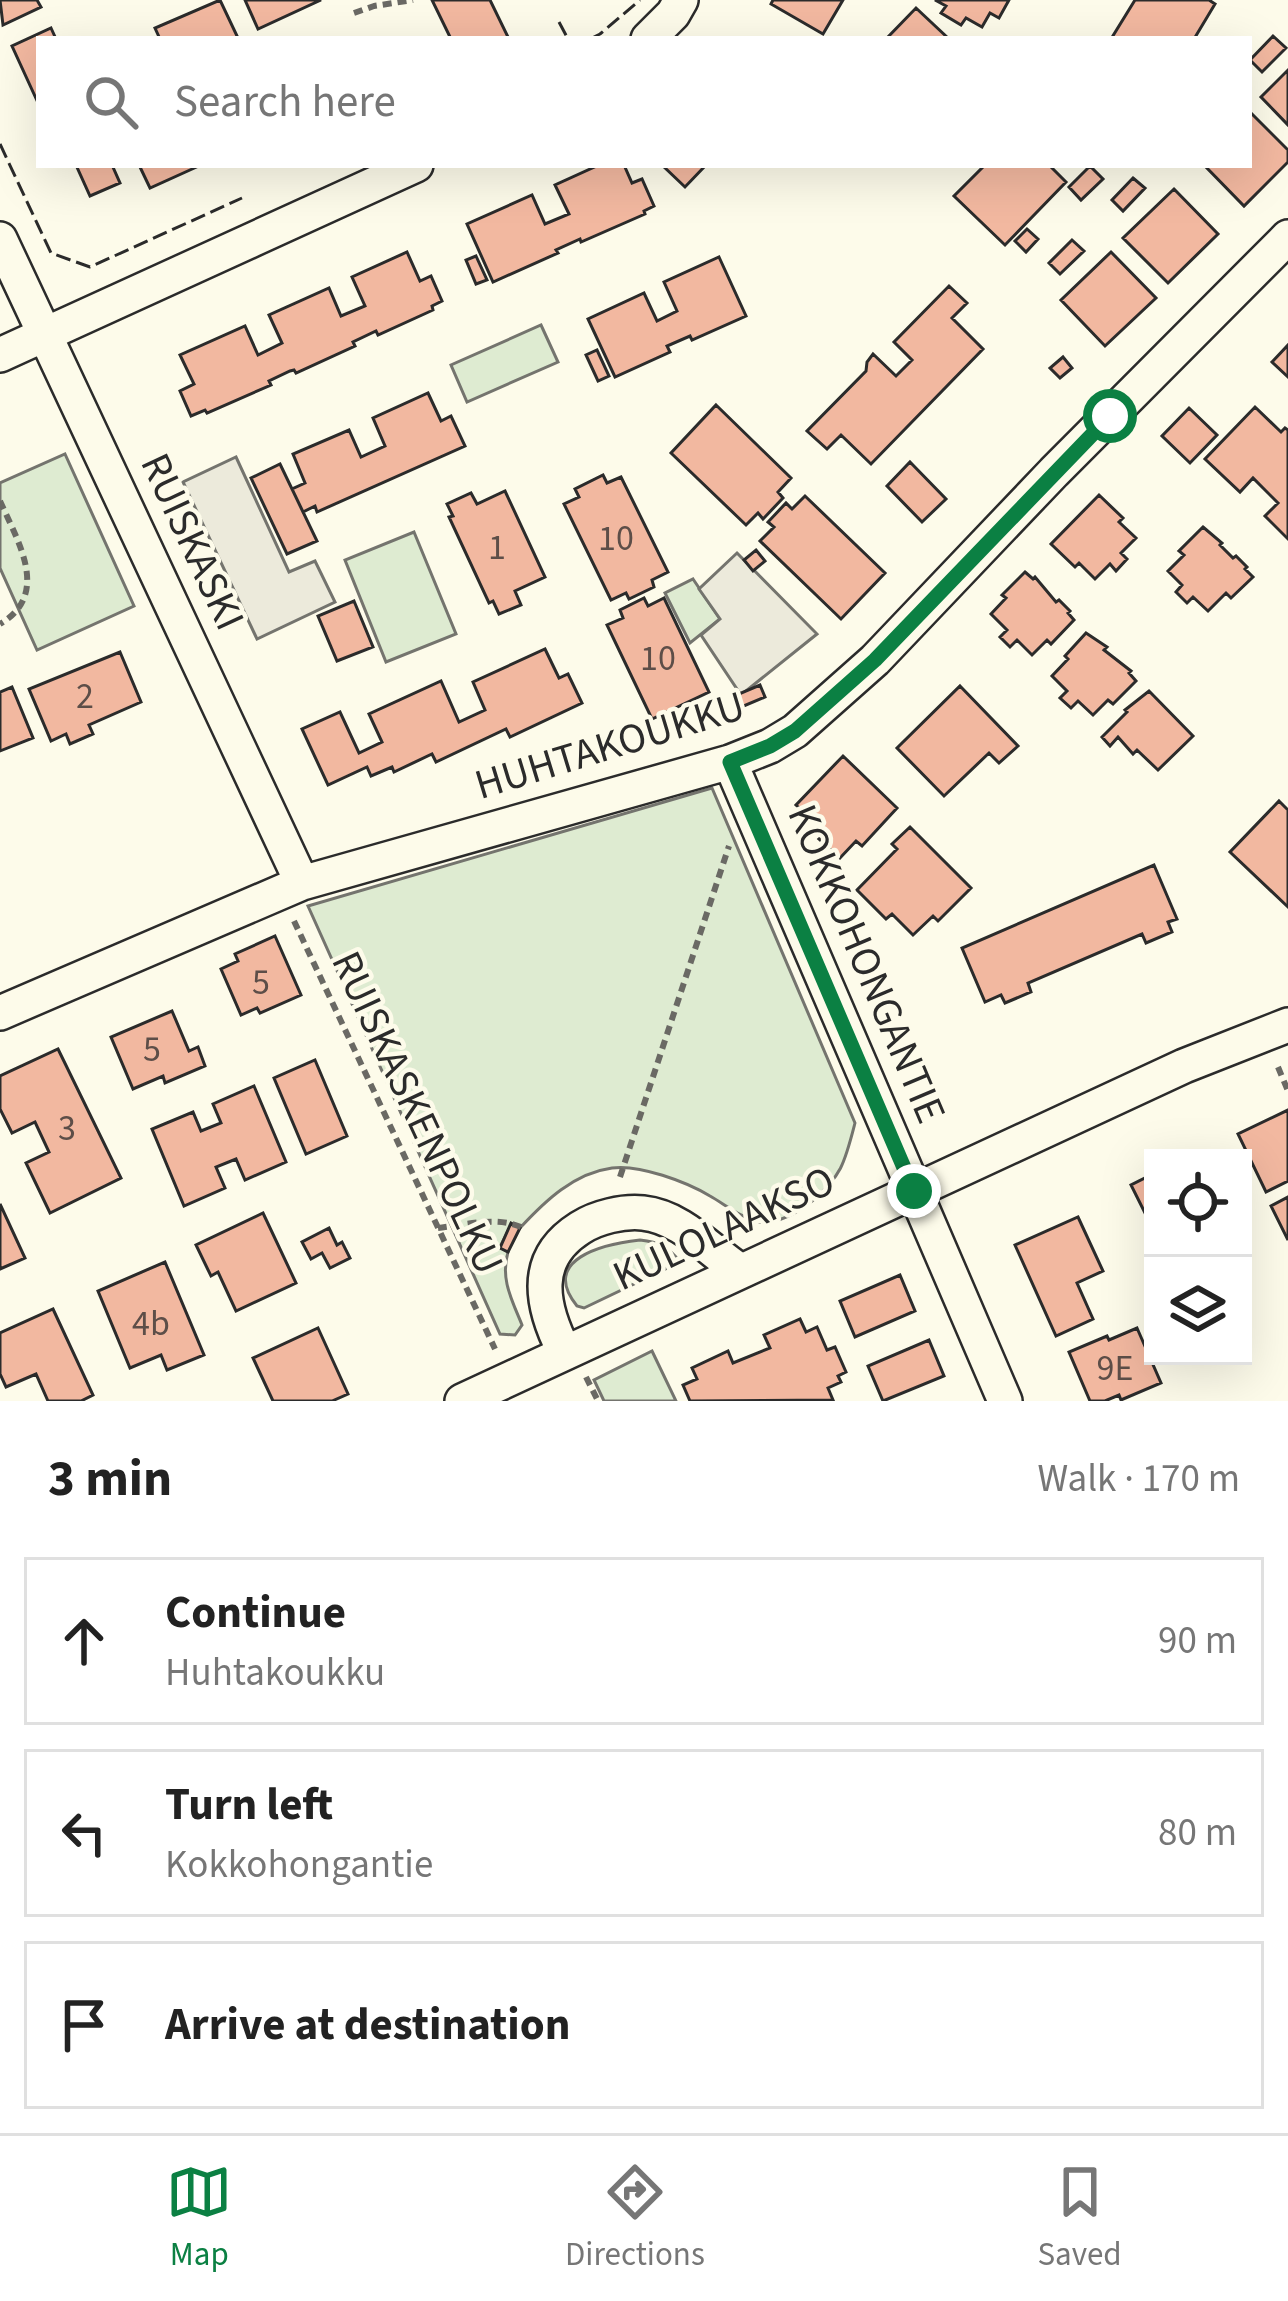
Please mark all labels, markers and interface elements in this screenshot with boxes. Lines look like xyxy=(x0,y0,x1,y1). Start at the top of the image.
search box xyxy=(36,36,1252,168)
icon: search xyxy=(78,69,144,135)
text: Search here xyxy=(174,70,396,134)
route start xyxy=(1083,389,1137,443)
street label: RUISKASKI xyxy=(125,444,259,640)
house number: 10 xyxy=(598,513,634,564)
house number: 1 xyxy=(488,522,506,573)
house number: 10 xyxy=(640,633,676,684)
house number: 2 xyxy=(76,671,94,722)
street label: HUHTAKOUKKU xyxy=(468,677,752,815)
street label: KOKKOHONGANTIE xyxy=(772,795,960,1133)
street label: RUISKASKENPOLKU xyxy=(316,942,518,1284)
house number: 5 xyxy=(252,957,270,1008)
house number: 5 xyxy=(143,1024,161,1075)
house number: 3 xyxy=(58,1103,76,1154)
map controls xyxy=(1144,1149,1252,1365)
button: locate xyxy=(1144,1149,1252,1257)
street label: KULOLAAKSO xyxy=(603,1151,845,1307)
route end xyxy=(887,1164,941,1218)
button: layers xyxy=(1144,1257,1252,1365)
house number: 4b xyxy=(132,1298,170,1349)
house number: 9E xyxy=(1097,1343,1133,1394)
text: 3 min xyxy=(48,1443,172,1515)
text: Walk · 170 m xyxy=(1037,1451,1240,1507)
text: Continue xyxy=(165,1581,346,1645)
icon: ahead xyxy=(51,1608,117,1674)
text: 90 m xyxy=(1158,1613,1237,1669)
text: Huhtakoukku xyxy=(165,1645,385,1701)
text: Turn left xyxy=(165,1773,333,1837)
icon: left xyxy=(51,1800,117,1866)
text: 80 m xyxy=(1158,1805,1237,1861)
text: Kokkohongantie xyxy=(165,1837,433,1893)
icon: arrive xyxy=(51,1992,117,2058)
text: Arrive at destination xyxy=(165,1993,570,2057)
tab: Map xyxy=(166,2159,232,2278)
tab: Directions xyxy=(565,2159,705,2278)
tab: Saved xyxy=(1037,2159,1122,2278)

